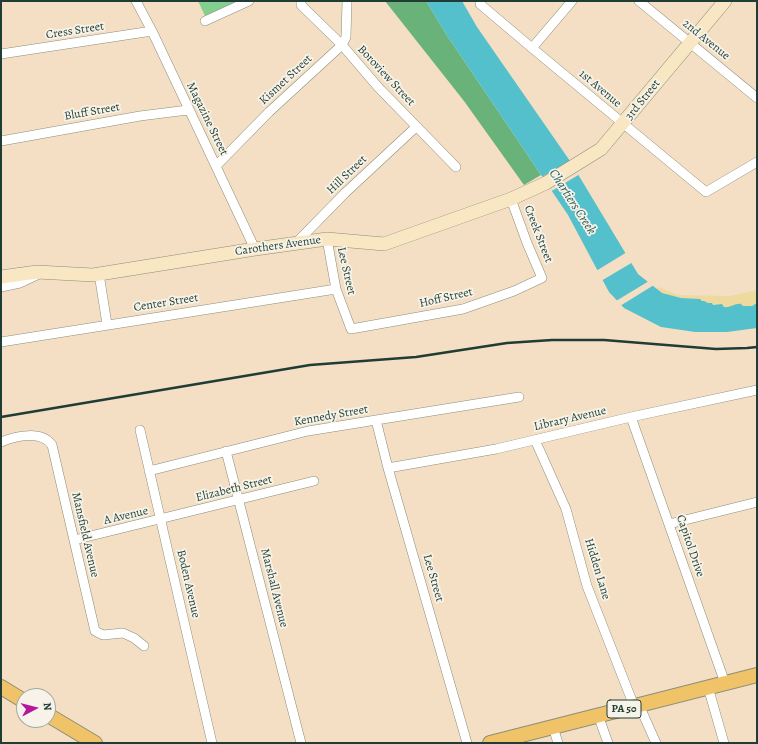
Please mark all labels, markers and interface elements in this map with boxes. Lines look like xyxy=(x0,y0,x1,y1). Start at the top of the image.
street label: 2nd Avenue xyxy=(679,17,733,63)
street label: Cress Street xyxy=(45,19,105,43)
street label: Boroview Street xyxy=(354,43,418,109)
street label: Kismet Street xyxy=(257,52,315,108)
street label: 1st Avenue xyxy=(576,67,624,111)
street label: 3rd Street xyxy=(622,77,664,123)
street label: Magazine Street xyxy=(183,80,231,158)
street label: Bluff Street xyxy=(63,100,121,124)
street label: Hill Street xyxy=(324,152,370,198)
water label: Chartiers Creek xyxy=(545,166,599,238)
street label: Creek Street xyxy=(520,203,556,265)
street label: Carothers Avenue xyxy=(234,233,322,259)
street label: Lee Street xyxy=(334,246,358,296)
street label: Hoff Street xyxy=(418,285,474,311)
street label: Center Street xyxy=(133,291,199,315)
street label: Kennedy Street xyxy=(293,402,369,430)
street label: Library Avenue xyxy=(532,404,608,434)
street label: Elizabeth Street xyxy=(194,473,274,505)
street label: Mansfield Avenue xyxy=(68,491,102,579)
street label: A Avenue xyxy=(102,504,150,528)
street label: Capitol Drive xyxy=(673,513,707,579)
street label: Hidden Lane xyxy=(581,537,613,601)
street label: Marshall Avenue xyxy=(257,547,291,629)
street label: Boden Avenue xyxy=(173,549,203,619)
street label: Lee Street xyxy=(419,553,447,603)
north arrow xyxy=(16,688,56,728)
road number: PA 50 xyxy=(607,700,641,718)
text: N xyxy=(39,702,55,711)

